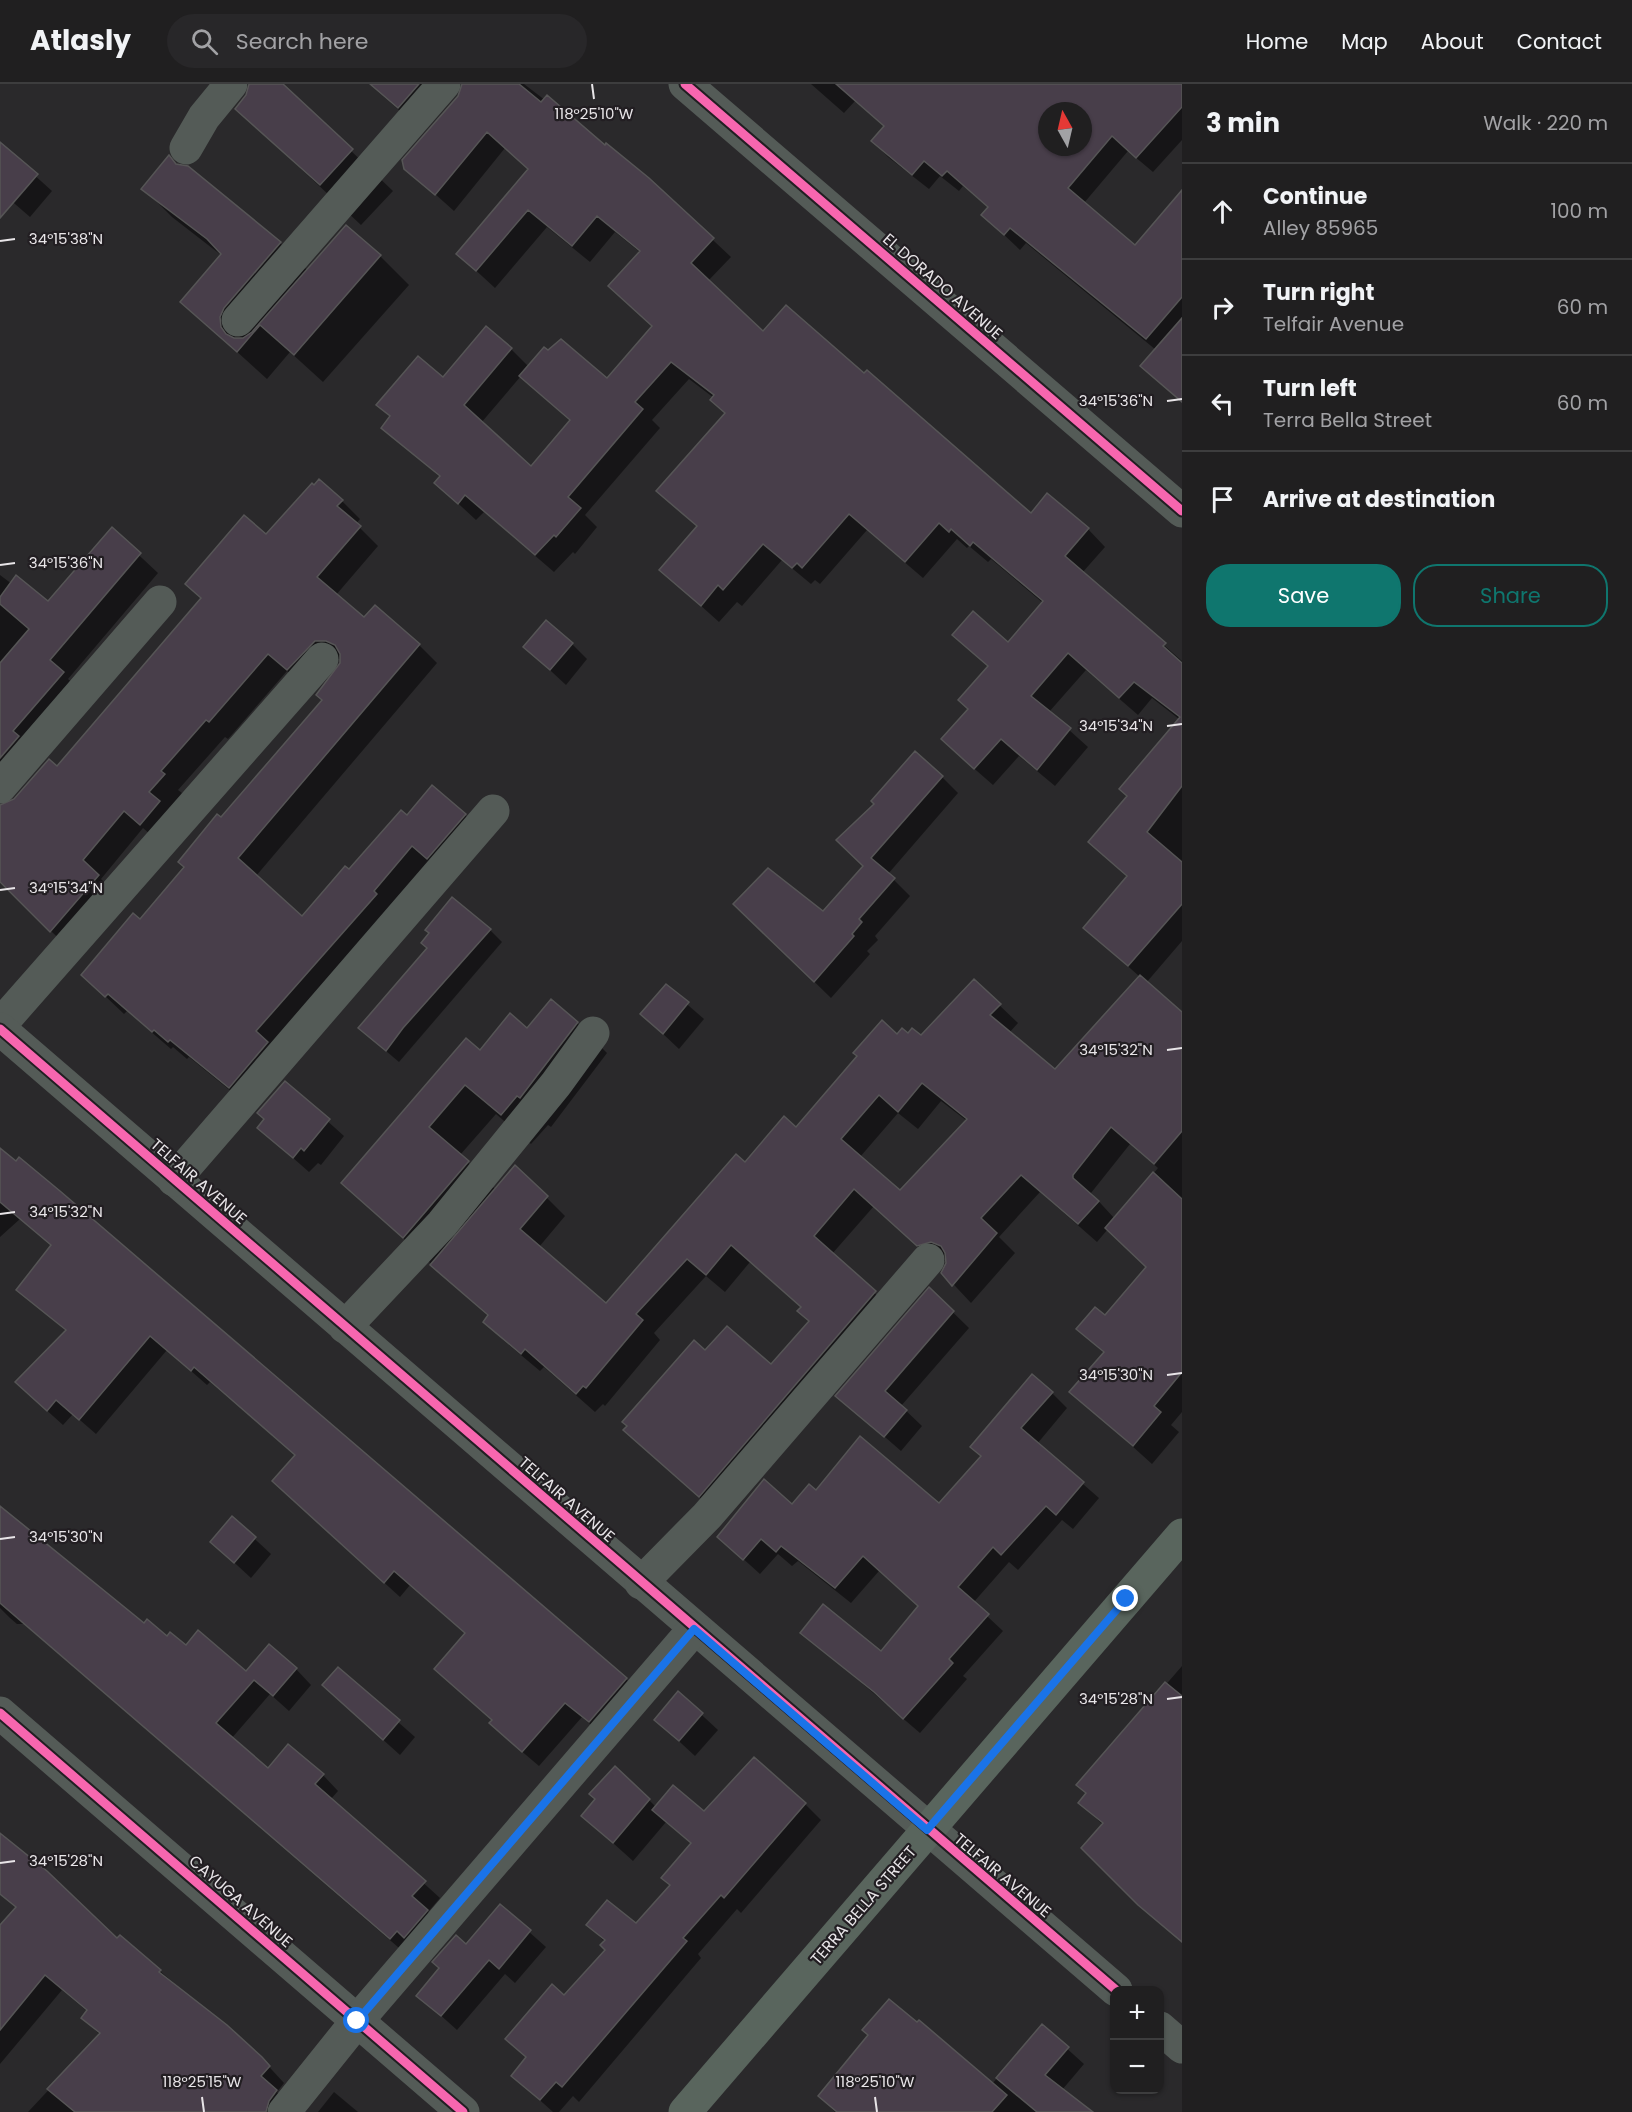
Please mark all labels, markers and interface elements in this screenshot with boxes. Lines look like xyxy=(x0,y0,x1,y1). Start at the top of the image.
search box xyxy=(167,14,587,68)
text: Atlasly xyxy=(30,21,131,60)
icon: search xyxy=(188,25,221,58)
text: Search here xyxy=(236,26,368,57)
text: Home xyxy=(1246,27,1308,56)
text: Map xyxy=(1341,27,1388,56)
text: About xyxy=(1421,27,1484,56)
text: Contact xyxy=(1517,27,1602,56)
north arrow xyxy=(1038,102,1092,156)
text: 118°25'10"W xyxy=(555,103,634,124)
text: 3 min xyxy=(1206,105,1280,141)
text: Walk · 220 m xyxy=(1483,109,1608,137)
text: Continue xyxy=(1263,181,1367,212)
icon: ahead xyxy=(1206,195,1239,228)
text: 100 m xyxy=(1551,197,1608,225)
text: Alley 85965 xyxy=(1263,214,1378,242)
text: 34°15'38"N xyxy=(29,228,103,249)
street label: EL DORADO AVENUE xyxy=(878,228,1008,345)
text: Turn right xyxy=(1263,277,1374,308)
icon: right xyxy=(1206,291,1239,324)
text: 60 m xyxy=(1557,293,1608,321)
text: Telfair Avenue xyxy=(1263,310,1404,338)
text: Turn left xyxy=(1263,373,1357,404)
icon: left xyxy=(1206,387,1239,420)
text: 60 m xyxy=(1557,389,1608,417)
text: 34°15'36"N xyxy=(1079,390,1153,411)
text: Terra Bella Street xyxy=(1263,406,1432,434)
icon: arrive xyxy=(1206,483,1239,516)
text: Arrive at destination xyxy=(1263,484,1495,515)
text: 34°15'36"N xyxy=(29,552,103,573)
button: Save xyxy=(1206,564,1401,627)
button: Share xyxy=(1413,564,1608,627)
text: 34°15'34"N xyxy=(1079,715,1153,736)
text: 34°15'34"N xyxy=(29,877,103,898)
text: 34°15'32"N xyxy=(1079,1039,1153,1060)
street label: TELFAIR AVENUE xyxy=(146,1133,252,1230)
text: 34°15'32"N xyxy=(29,1201,103,1222)
text: 34°15'30"N xyxy=(1079,1364,1153,1385)
street label: TELFAIR AVENUE xyxy=(514,1451,620,1548)
text: 34°15'30"N xyxy=(29,1526,103,1547)
route end xyxy=(1112,1585,1138,1611)
text: 34°15'28"N xyxy=(1079,1688,1153,1709)
street label: TELFAIR AVENUE xyxy=(949,1828,1056,1923)
street label: TERRA BELLA STREET xyxy=(805,1840,922,1970)
text: 34°15'28"N xyxy=(29,1850,103,1871)
street label: CAYUGA AVENUE xyxy=(184,1850,298,1953)
map controls xyxy=(1110,1986,1164,2094)
button: + xyxy=(1110,1986,1164,2040)
route start xyxy=(343,2007,369,2033)
button: − xyxy=(1110,2040,1164,2094)
text: 118°25'15"W xyxy=(163,2071,242,2092)
text: 118°25'10"W xyxy=(836,2071,915,2092)

